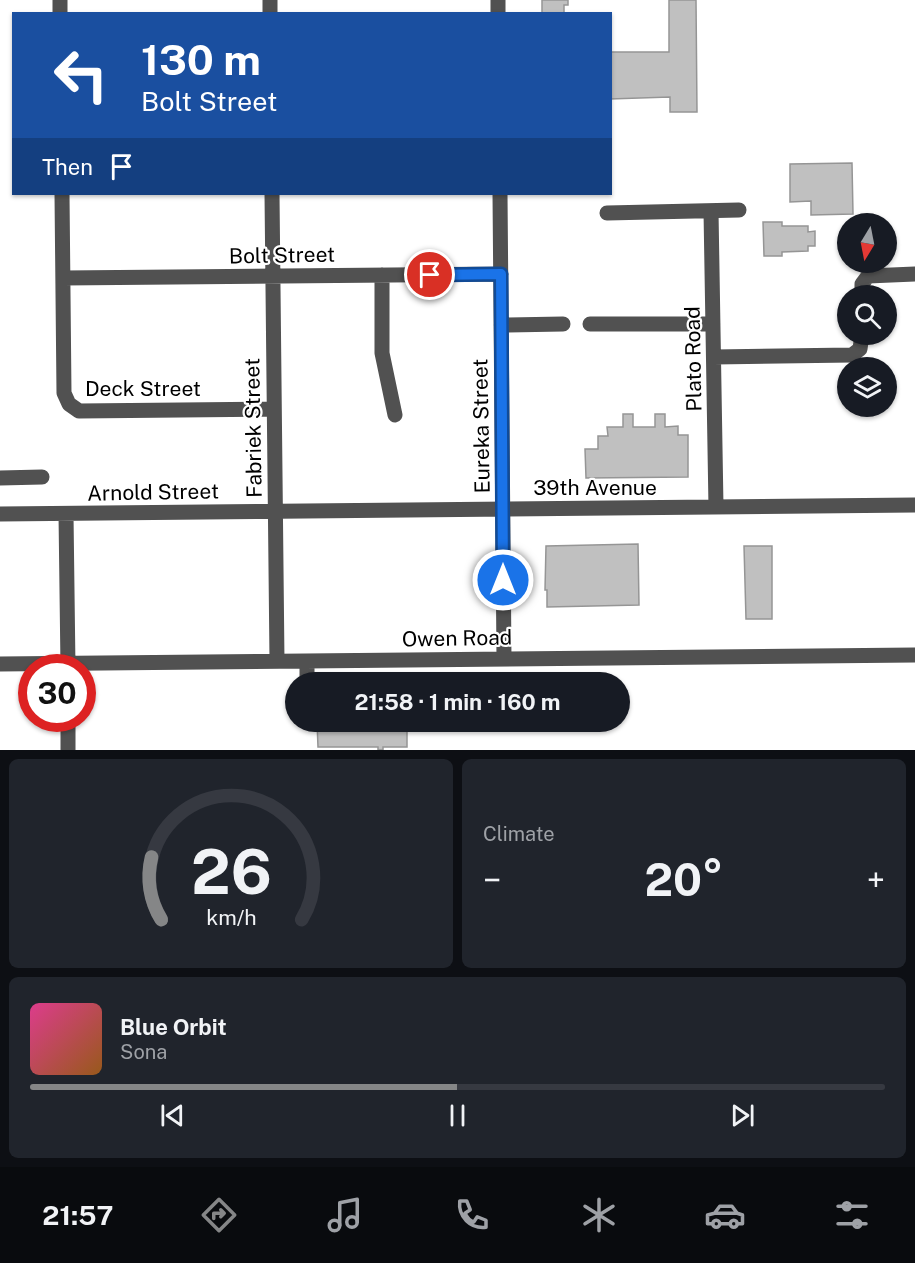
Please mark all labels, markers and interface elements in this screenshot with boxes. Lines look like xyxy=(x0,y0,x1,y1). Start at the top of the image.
text: 130 m xyxy=(141,35,261,84)
icon: left xyxy=(42,36,120,114)
text: Bolt Street xyxy=(141,85,278,117)
icon: arrive xyxy=(105,150,138,183)
text: Then xyxy=(42,154,93,180)
north arrow xyxy=(837,213,897,273)
map controls xyxy=(837,213,897,417)
street label: Bolt Street xyxy=(229,242,335,268)
pin xyxy=(404,249,455,300)
icon: arrive xyxy=(413,258,446,291)
button: search xyxy=(837,285,897,345)
street label: Plato Road xyxy=(680,306,706,412)
button: layers xyxy=(837,357,897,417)
street label: Fabriek Street xyxy=(239,358,267,498)
street label: Eureka Street xyxy=(467,358,495,494)
street label: Deck Street xyxy=(85,376,201,401)
street label: 39th Avenue xyxy=(533,475,657,500)
street label: Arnold Street xyxy=(87,478,219,506)
position arrow xyxy=(471,548,535,612)
street label: Owen Road xyxy=(402,625,512,651)
speed limit sign: 30 xyxy=(18,654,96,732)
text: 21:58 · 1 min · 160 m xyxy=(355,689,560,715)
text: Climate xyxy=(483,822,555,846)
text: 26 xyxy=(191,835,271,908)
text: 20° xyxy=(645,853,723,906)
text: − xyxy=(483,861,501,899)
text: + xyxy=(867,861,885,899)
text: km/h xyxy=(206,906,256,931)
text: Blue Orbit xyxy=(120,1014,227,1040)
text: Sona xyxy=(120,1040,167,1064)
icon: previous xyxy=(156,1099,189,1132)
icon: pause xyxy=(441,1099,474,1132)
icon: next xyxy=(726,1099,759,1132)
icon: directions xyxy=(198,1194,240,1236)
icon: music xyxy=(324,1194,366,1236)
icon: phone xyxy=(451,1194,493,1236)
icon: climate xyxy=(578,1194,620,1236)
icon: car xyxy=(704,1194,746,1236)
icon: filters xyxy=(831,1194,873,1236)
text: 21:57 xyxy=(42,1199,113,1231)

